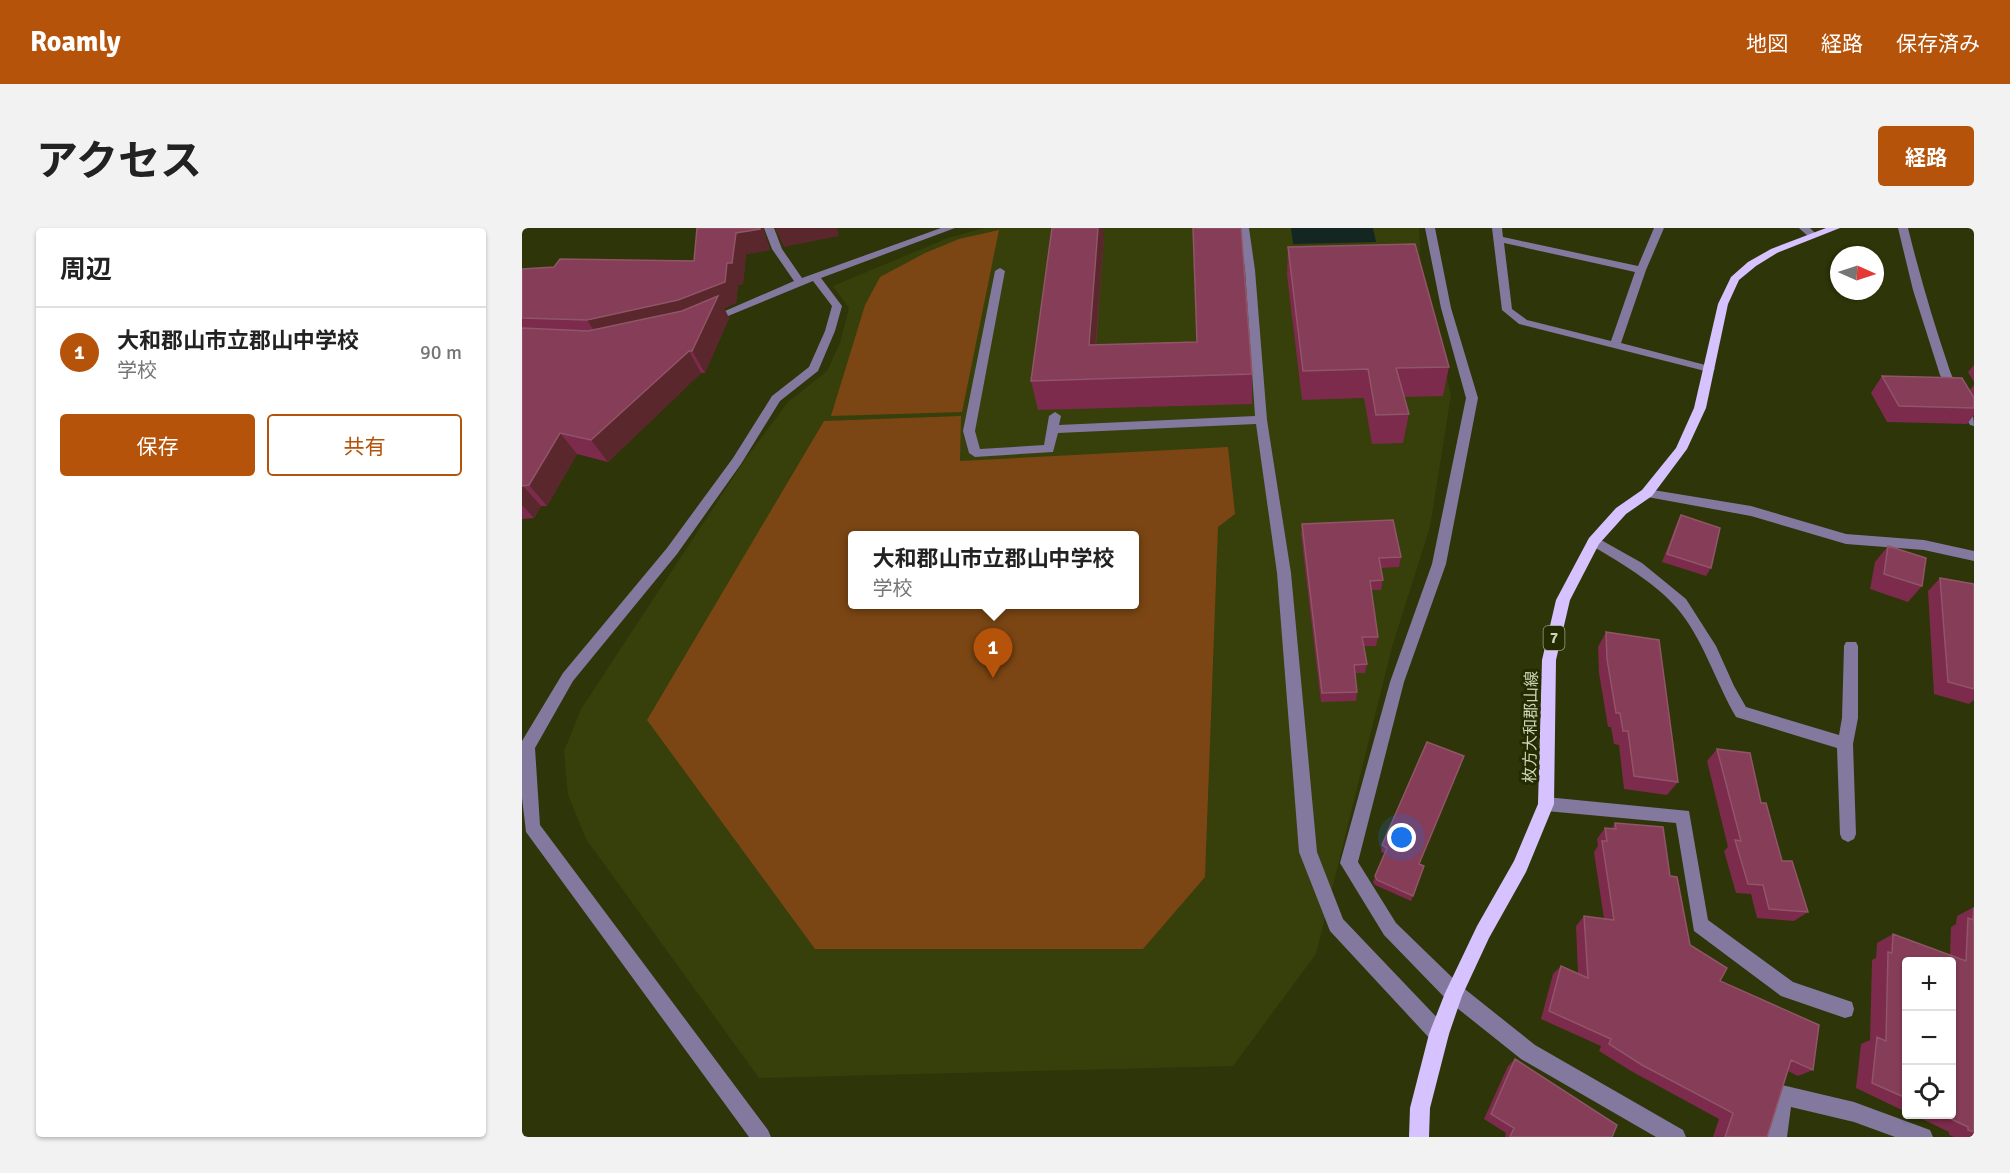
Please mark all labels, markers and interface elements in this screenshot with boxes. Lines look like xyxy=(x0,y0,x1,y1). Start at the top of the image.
text: Roamly xyxy=(30,25,121,59)
text: 地図 xyxy=(1746,31,1788,57)
text: 経路 xyxy=(1821,31,1863,57)
text: 保存済み xyxy=(1896,31,1980,57)
button: 経路 xyxy=(1878,126,1974,186)
text: アクセス xyxy=(36,136,202,187)
north arrow xyxy=(1830,246,1884,300)
text: 周辺 xyxy=(60,254,112,286)
text: 大和郡山市立郡山中学校 xyxy=(117,327,359,354)
text: 1 xyxy=(74,340,85,365)
text: 90 m xyxy=(420,340,462,365)
text: 学校 xyxy=(117,358,157,383)
button: 保存 xyxy=(60,414,255,476)
button: 共有 xyxy=(267,414,462,476)
popup xyxy=(848,531,1139,609)
text: 大和郡山市立郡山中学校 xyxy=(872,545,1115,572)
text: 学校 xyxy=(872,576,912,601)
road number: 7 xyxy=(1544,626,1564,650)
pin: 1 xyxy=(974,628,1012,678)
street label: 枚方大和郡山線 xyxy=(1520,671,1542,783)
your location xyxy=(1387,823,1416,852)
map controls xyxy=(1902,957,1956,1119)
button: + xyxy=(1902,957,1956,1011)
button: − xyxy=(1902,1011,1956,1065)
button: locate xyxy=(1902,1065,1956,1119)

